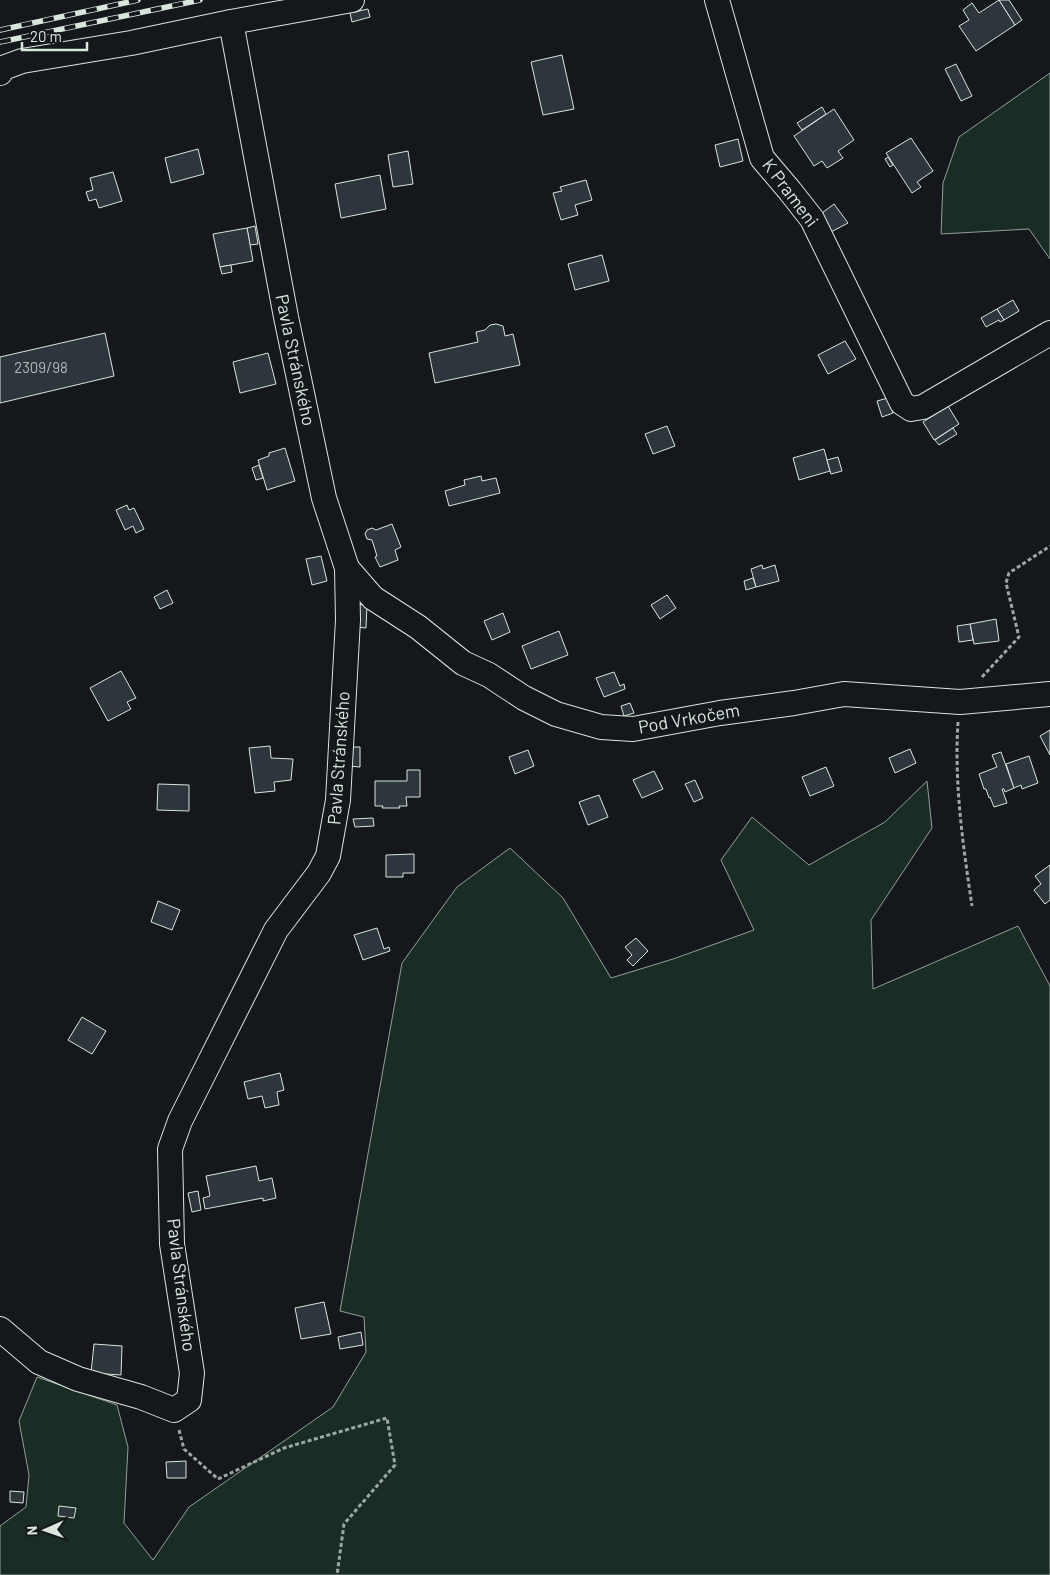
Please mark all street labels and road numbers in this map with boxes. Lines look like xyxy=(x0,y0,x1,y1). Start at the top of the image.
street label: K Prameni xyxy=(758,154,824,231)
street label: Pavla Stránského xyxy=(271,292,321,428)
street label: Pavla Stránského xyxy=(322,690,354,826)
street label: Pod Vrkočem xyxy=(636,698,741,738)
street label: Pavla Stránského xyxy=(163,1217,201,1353)

